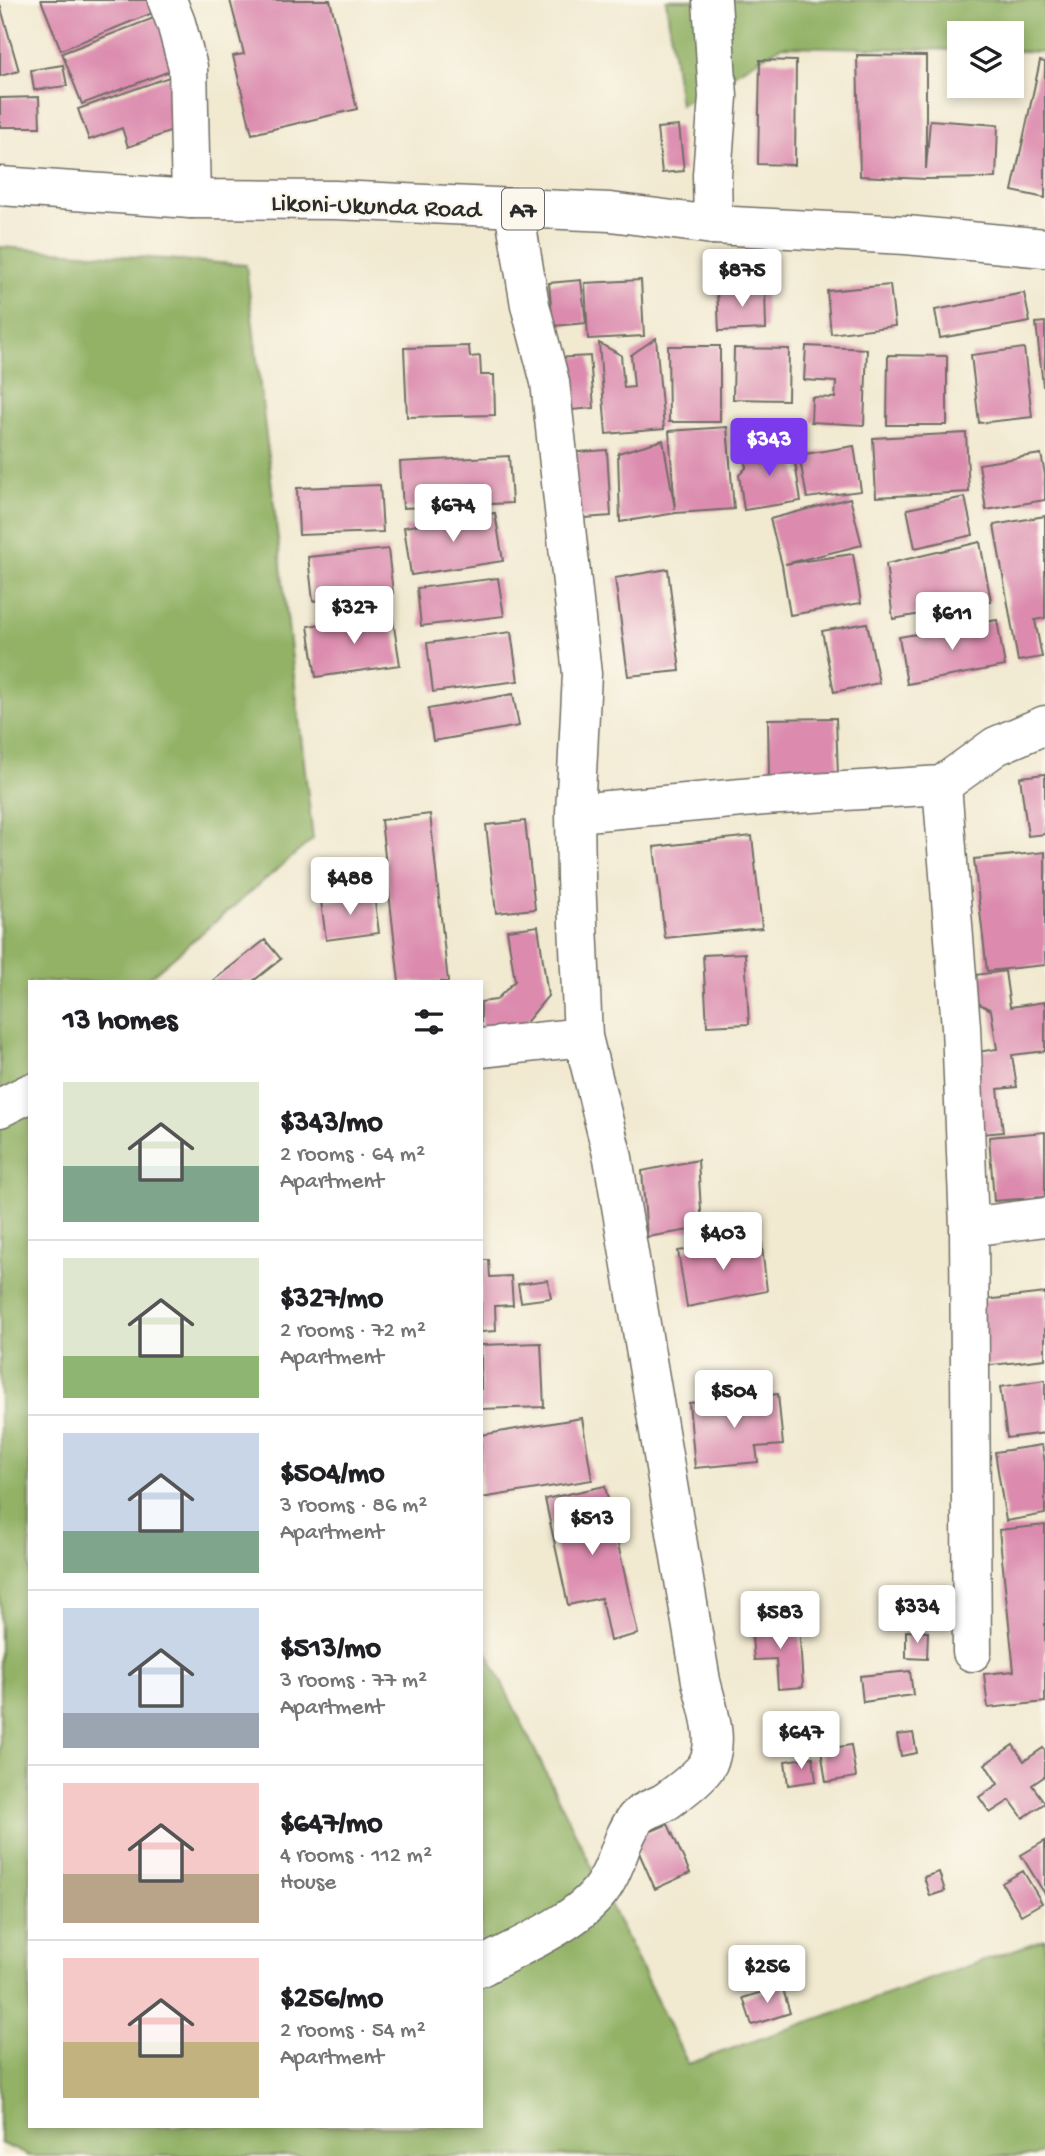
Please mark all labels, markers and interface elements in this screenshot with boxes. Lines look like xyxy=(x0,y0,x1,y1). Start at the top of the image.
map controls xyxy=(947,21,1024,98)
button: layers xyxy=(947,21,1024,98)
road number: A7 xyxy=(502,188,544,230)
street label: Likoni-Ukunda Road xyxy=(270,189,483,228)
pin: $875 xyxy=(701,250,783,309)
text: $875 xyxy=(719,258,766,285)
pin: $343 xyxy=(728,419,810,478)
text: $343 xyxy=(746,427,792,454)
pin: $674 xyxy=(412,484,494,544)
text: $674 xyxy=(431,493,475,520)
pin: $327 xyxy=(313,586,395,646)
pin: $611 xyxy=(911,592,993,652)
text: $327 xyxy=(331,595,377,622)
text: $611 xyxy=(932,601,972,628)
pin: $488 xyxy=(309,858,391,917)
text: $488 xyxy=(327,866,373,893)
icon: filters xyxy=(410,1003,448,1041)
text: 13 homes xyxy=(63,1005,177,1040)
text: $343/mo xyxy=(280,1107,383,1142)
icon: home xyxy=(119,1110,203,1194)
text: 2 rooms · 64 m² xyxy=(280,1142,425,1169)
text: Apartment xyxy=(280,1169,384,1196)
pin: $403 xyxy=(682,1212,764,1272)
text: $403 xyxy=(700,1221,746,1248)
text: $327/mo xyxy=(280,1283,383,1318)
icon: home xyxy=(119,1286,203,1370)
text: 2 rooms · 72 m² xyxy=(280,1318,426,1345)
text: Apartment xyxy=(280,1345,384,1372)
pin: $504 xyxy=(693,1370,775,1430)
text: $504 xyxy=(711,1379,757,1406)
text: $504/mo xyxy=(280,1458,385,1493)
icon: home xyxy=(119,1461,203,1545)
text: 3 rooms · 86 m² xyxy=(280,1493,427,1520)
pin: $513 xyxy=(551,1498,633,1557)
text: $513 xyxy=(570,1506,614,1533)
text: Apartment xyxy=(280,1520,384,1547)
pin: $334 xyxy=(876,1586,958,1645)
pin: $583 xyxy=(739,1592,821,1651)
text: $334 xyxy=(894,1594,940,1621)
text: $583 xyxy=(757,1600,803,1627)
text: $513/mo xyxy=(280,1633,381,1668)
icon: home xyxy=(119,1636,203,1720)
text: 3 rooms · 77 m² xyxy=(280,1668,427,1695)
text: Apartment xyxy=(280,1695,384,1722)
pin: $647 xyxy=(760,1712,842,1771)
text: $647 xyxy=(779,1720,823,1747)
text: $647/mo xyxy=(280,1808,383,1843)
icon: home xyxy=(119,1811,203,1895)
text: 4 rooms · 112 m² xyxy=(280,1843,432,1870)
text: House xyxy=(280,1870,336,1897)
pin: $256 xyxy=(726,1946,808,2005)
text: $256 xyxy=(744,1954,790,1981)
text: $256/mo xyxy=(280,1983,383,2018)
icon: home xyxy=(119,1986,203,2070)
text: 2 rooms · 54 m² xyxy=(280,2018,426,2045)
text: Apartment xyxy=(280,2045,384,2072)

